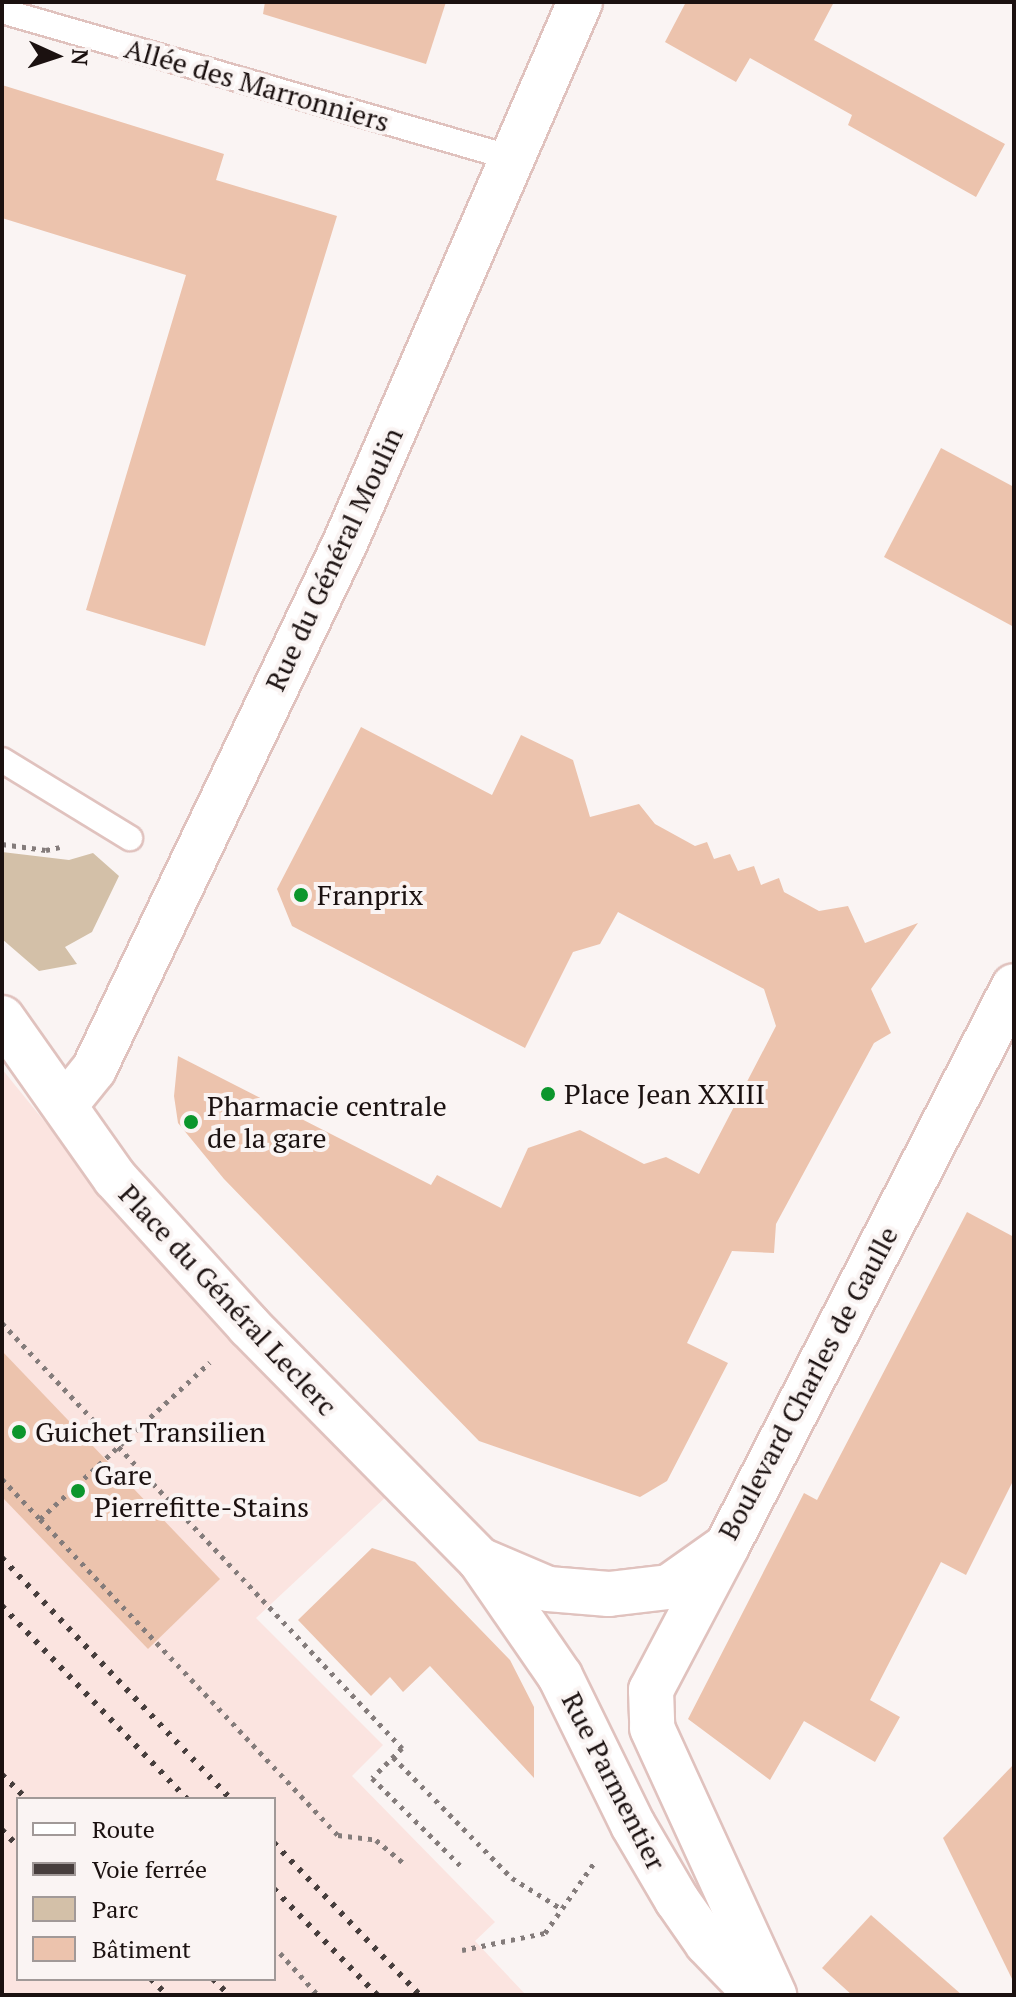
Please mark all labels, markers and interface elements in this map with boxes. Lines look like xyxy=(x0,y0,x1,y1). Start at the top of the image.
north arrow xyxy=(16,16,96,96)
street label: Allée des Marronniers xyxy=(121,31,393,139)
text: N xyxy=(66,48,95,66)
street label: Rue du Général Moulin xyxy=(258,422,410,696)
place label: Franprix xyxy=(317,878,423,912)
marker: Franprix xyxy=(292,886,310,904)
place label: Place Jean XXIII xyxy=(564,1077,765,1111)
marker: Place Jean XXIII xyxy=(539,1085,557,1103)
place label: Pharmacie centrale de la gare xyxy=(207,1089,447,1155)
marker: Pharmacie centrale de la gare xyxy=(182,1113,200,1131)
street label: Place du Général Leclerc xyxy=(112,1177,344,1423)
street label: Boulevard Charles de Gaulle xyxy=(711,1221,905,1545)
place label: Guichet Transilien xyxy=(35,1415,266,1449)
marker: Guichet Transilien xyxy=(10,1423,28,1441)
place label: Gare Pierrefitte-Stains xyxy=(94,1458,309,1524)
marker: Gare Pierrefitte-Stains xyxy=(69,1482,87,1500)
street label: Rue Parmentier xyxy=(555,1687,673,1875)
legend xyxy=(16,1797,276,1981)
text: Route xyxy=(92,1813,155,1845)
text: Voie ferrée xyxy=(92,1853,207,1885)
text: Parc xyxy=(92,1893,139,1925)
text: Bâtiment xyxy=(92,1933,191,1965)

